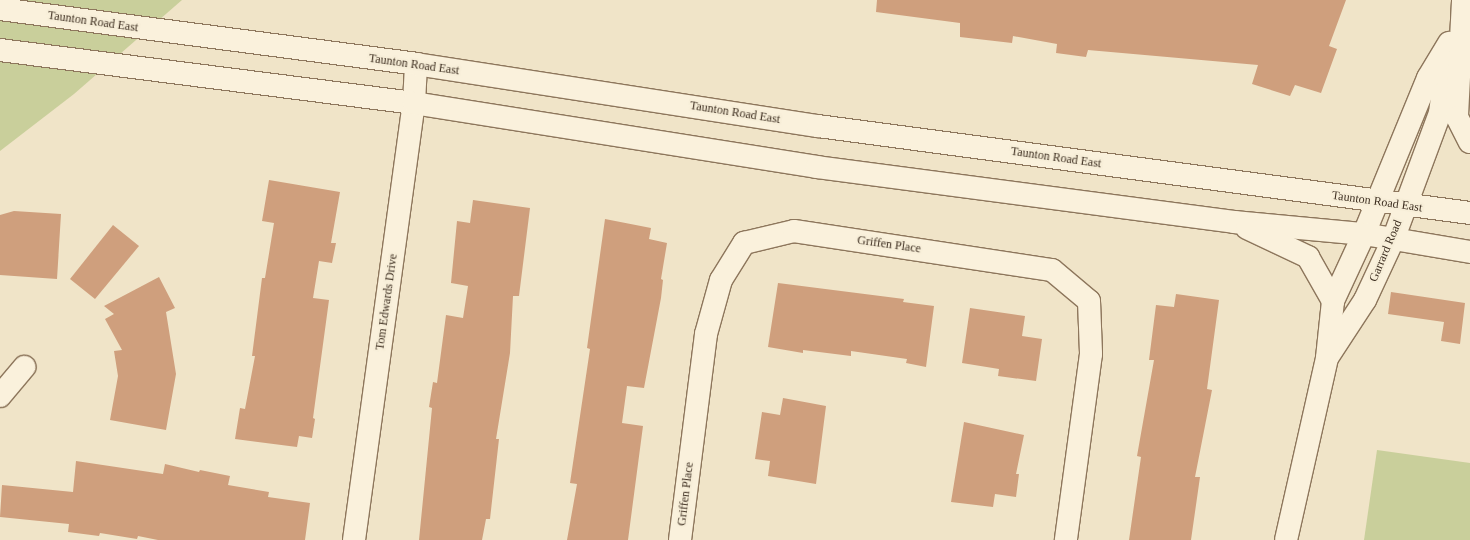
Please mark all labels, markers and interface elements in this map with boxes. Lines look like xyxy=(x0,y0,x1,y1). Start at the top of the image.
street label: Taunton Road East xyxy=(47,9,139,35)
street label: Taunton Road East xyxy=(368,52,460,78)
street label: Taunton Road East xyxy=(689,99,781,127)
street label: Taunton Road East xyxy=(1010,145,1102,171)
street label: Taunton Road East xyxy=(1331,189,1423,215)
street label: Garrard Road xyxy=(1367,218,1405,284)
street label: Griffen Place xyxy=(856,233,922,257)
street label: Tom Edwards Drive xyxy=(373,253,401,351)
street label: Griffen Place xyxy=(675,461,697,527)

